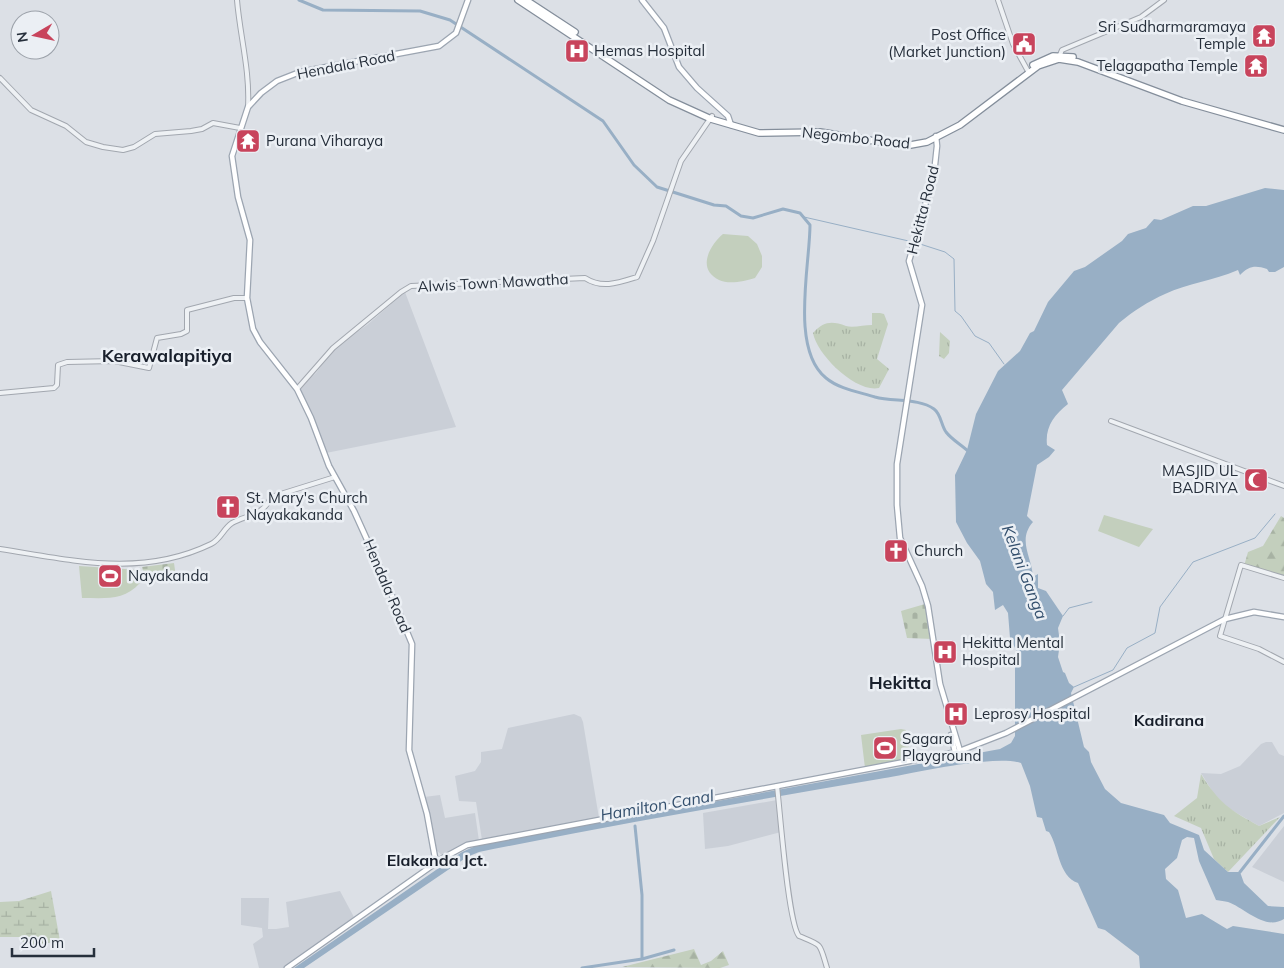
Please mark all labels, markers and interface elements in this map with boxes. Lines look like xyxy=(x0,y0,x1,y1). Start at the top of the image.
north arrow xyxy=(10,10,60,60)
place label: Sri Sudharmaramaya Temple xyxy=(1098,17,1246,53)
temple icon: Sri Sudharmaramaya Temple xyxy=(1251,23,1277,49)
place label: Post Office (Market Junction) xyxy=(888,25,1006,61)
text: N xyxy=(12,30,32,44)
public building icon: Post Office (Market Junction) xyxy=(1011,31,1037,57)
hospital icon: Hemas Hospital xyxy=(564,38,590,64)
place label: Hemas Hospital xyxy=(594,41,705,60)
street label: Hendala Road xyxy=(295,46,397,83)
temple icon: Telagapatha Temple xyxy=(1243,53,1269,79)
place label: Telagapatha Temple xyxy=(1096,56,1238,75)
street label: Negombo Road xyxy=(801,122,911,153)
temple icon: Purana Viharaya xyxy=(235,128,261,154)
place label: Purana Viharaya xyxy=(266,131,383,150)
street label: Hekitta Road xyxy=(902,163,943,256)
street label: Alwis Town Mawatha xyxy=(417,269,569,296)
district label: Kerawalapitiya xyxy=(102,344,232,367)
place label: MASJID UL BADRIYA xyxy=(1162,461,1238,497)
mosque icon: MASJID UL BADRIYA xyxy=(1243,467,1269,493)
place label: St. Mary's Church Nayakakanda xyxy=(246,488,368,524)
church icon: St. Mary's Church Nayakakanda xyxy=(215,494,241,520)
water label: Kelani Ganga xyxy=(998,522,1052,622)
street label: Hendala Road xyxy=(359,536,416,635)
church icon: Church xyxy=(883,538,909,564)
place label: Church xyxy=(914,541,963,560)
sports icon: Nayakanda xyxy=(97,563,123,589)
place label: Nayakanda xyxy=(128,566,208,585)
place label: Hekitta Mental Hospital xyxy=(962,633,1064,669)
hospital icon: Hekitta Mental Hospital xyxy=(932,639,958,665)
district label: Hekitta xyxy=(869,671,931,694)
hospital icon: Leprosy Hospital xyxy=(943,701,969,727)
place label: Leprosy Hospital xyxy=(974,704,1090,723)
district label: Kadirana xyxy=(1134,710,1204,730)
place label: Sagara Playground xyxy=(902,729,982,765)
sports icon: Sagara Playground xyxy=(872,735,898,761)
water label: Hamilton Canal xyxy=(599,785,715,825)
district label: Elakanda Jct. xyxy=(387,850,487,870)
scale bar xyxy=(12,926,95,958)
text: 200 m xyxy=(20,933,64,952)

